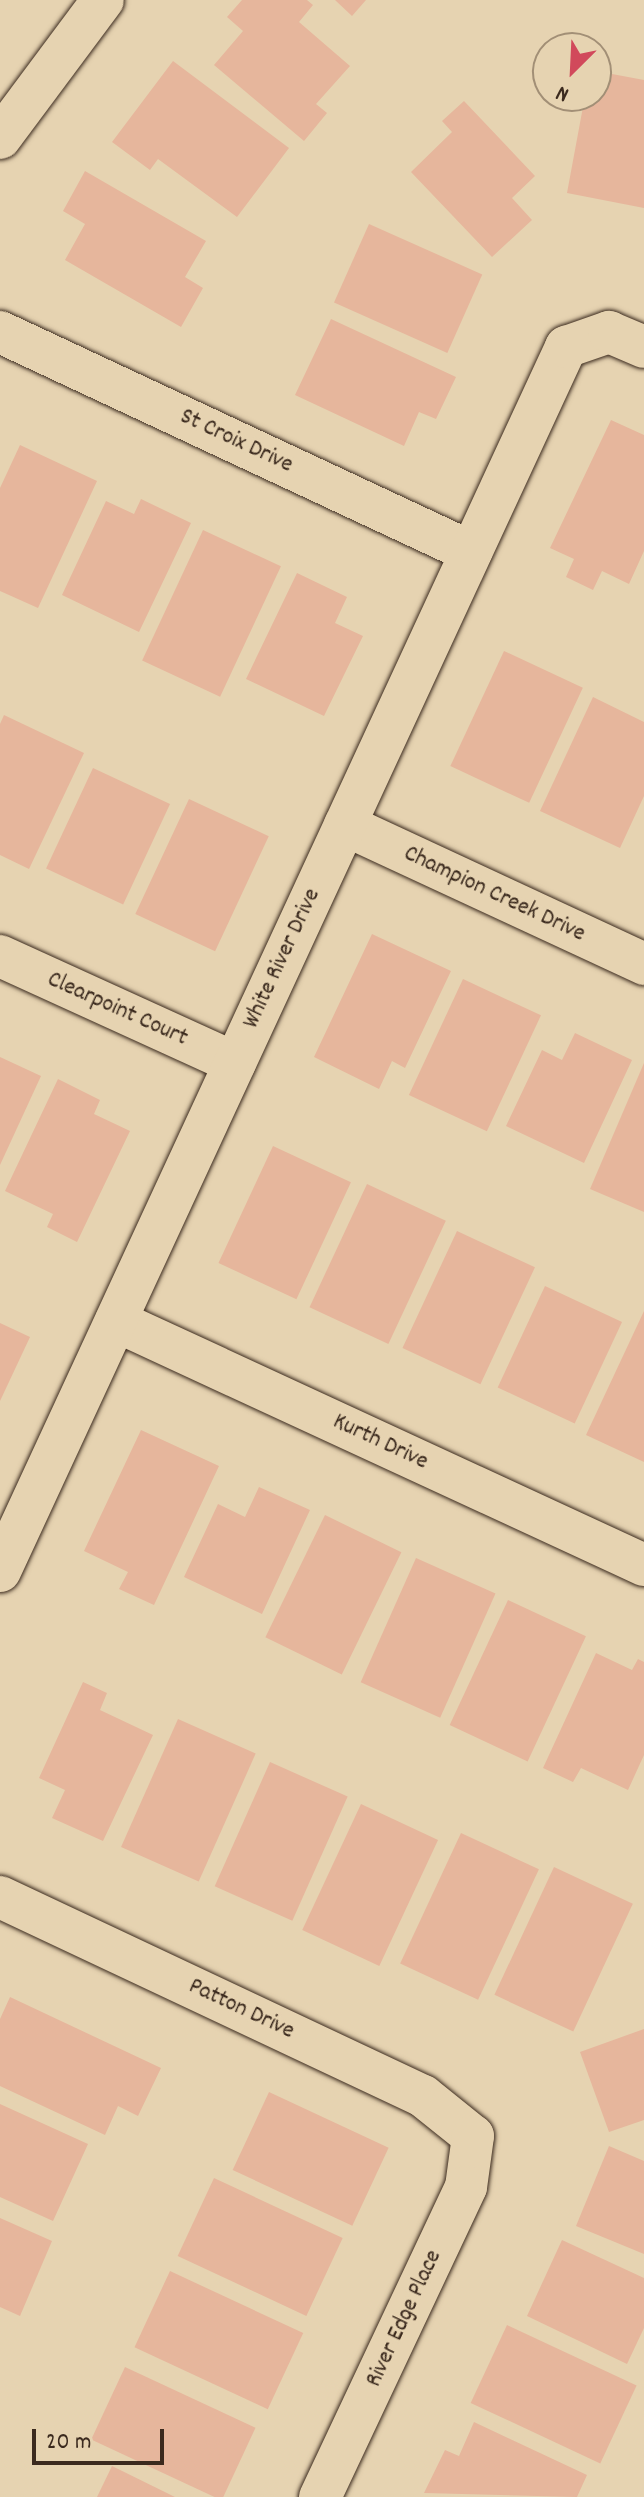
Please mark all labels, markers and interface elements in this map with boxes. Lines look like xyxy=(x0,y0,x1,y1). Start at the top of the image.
north arrow xyxy=(532,32,612,112)
text: N xyxy=(552,76,574,109)
street label: St Croix Drive xyxy=(175,403,297,481)
street label: Champion Creek Drive xyxy=(399,840,589,950)
street label: White River Drive xyxy=(238,884,328,1034)
street label: Clearpoint Court xyxy=(42,966,192,1054)
street label: Kurth Drive xyxy=(328,1408,432,1478)
street label: Patton Drive xyxy=(184,1973,298,2047)
street label: River Edge Place xyxy=(361,2246,449,2392)
scale bar xyxy=(36,2413,168,2463)
text: 20 m xyxy=(46,2426,92,2460)

